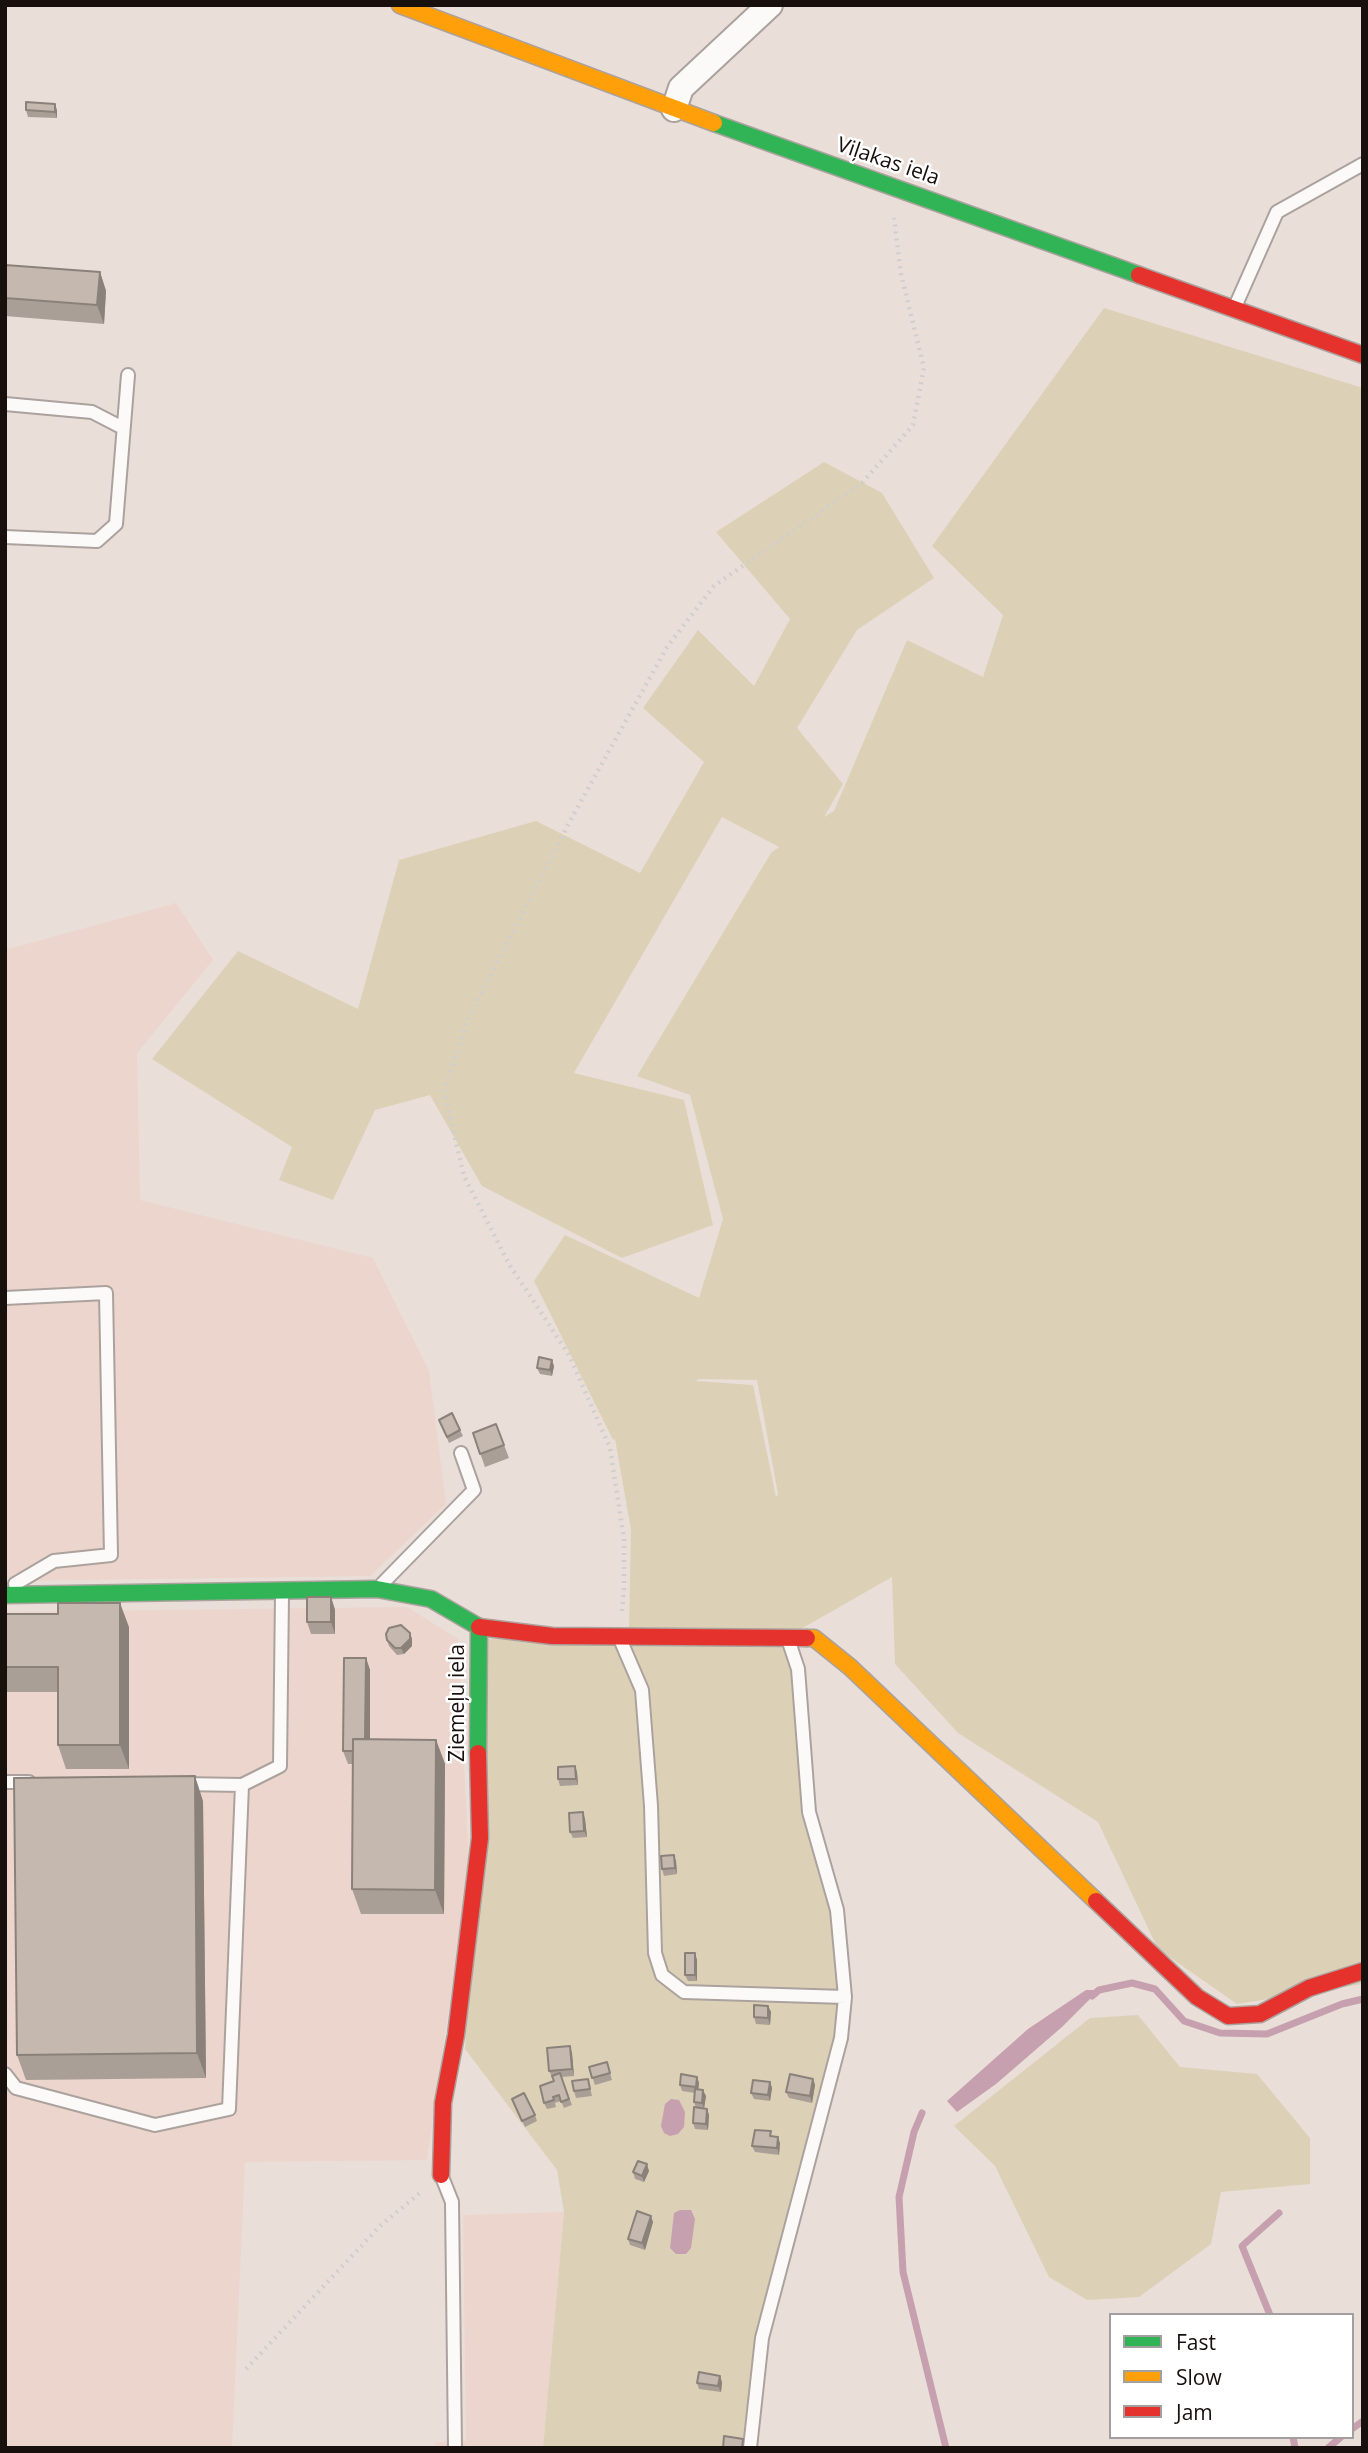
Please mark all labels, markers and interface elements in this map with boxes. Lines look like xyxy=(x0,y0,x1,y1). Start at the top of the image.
street label: Viļakas iela xyxy=(833,133,943,191)
street label: Ziemeļu iela xyxy=(445,1644,471,1762)
legend xyxy=(1109,2313,1354,2439)
text: Fast xyxy=(1176,2328,1216,2356)
text: Slow xyxy=(1176,2363,1222,2391)
text: Jam xyxy=(1176,2398,1213,2426)

